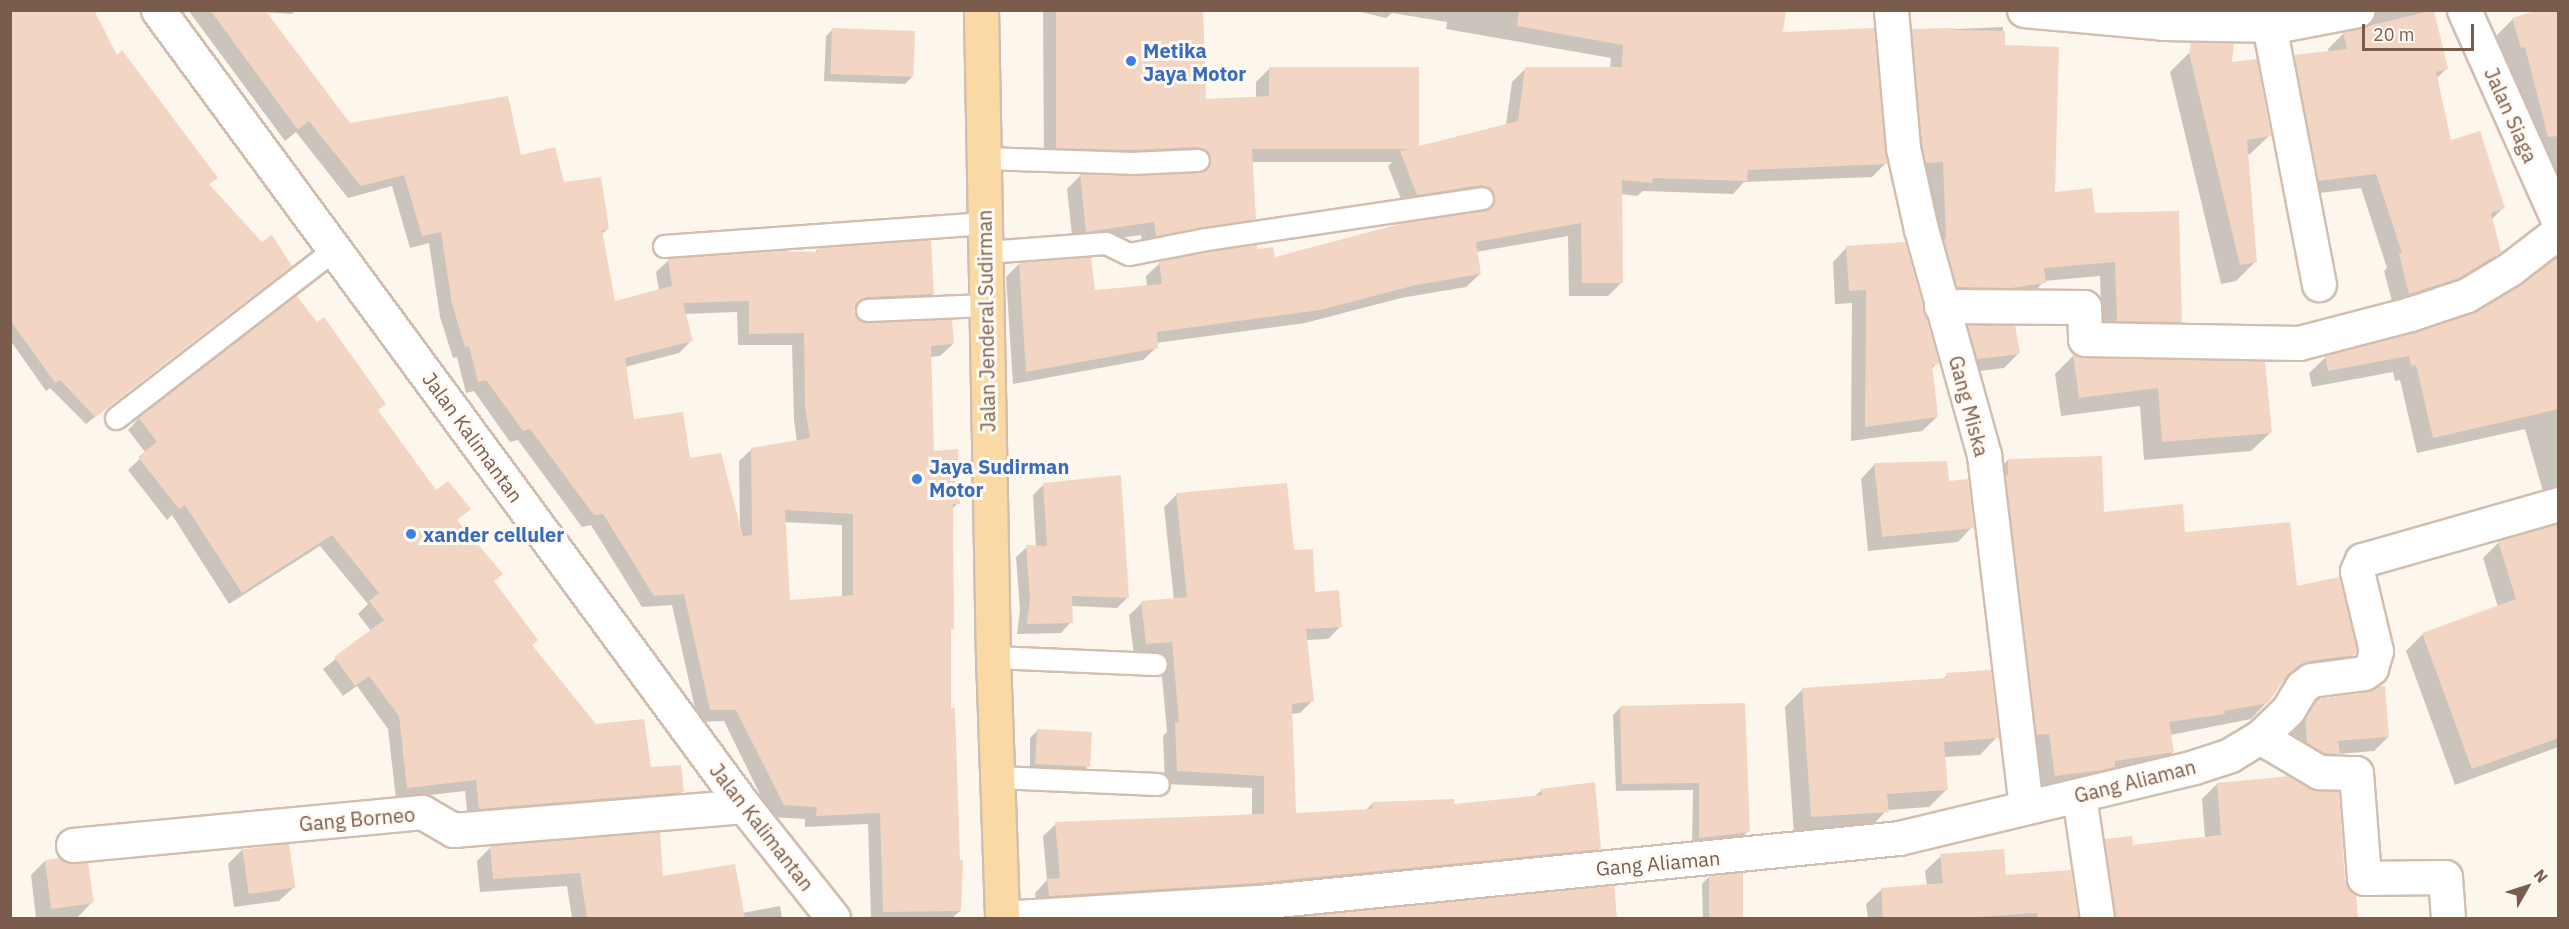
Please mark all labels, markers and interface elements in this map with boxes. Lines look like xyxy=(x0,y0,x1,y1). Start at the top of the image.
scale bar xyxy=(2365,12,2478,50)
text: 20 m xyxy=(2373,23,2415,46)
place label: Metika Jaya Motor xyxy=(1143,38,1246,85)
marker: Metika Jaya Motor xyxy=(1124,54,1138,68)
street label: Jalan Siaga xyxy=(2479,64,2543,166)
street label: Jalan Jenderal Sudirman xyxy=(972,209,1000,433)
street label: Gang Miska xyxy=(1944,353,1994,459)
street label: Jalan Kalimantan xyxy=(418,367,528,507)
place label: Jaya Sudirman Motor xyxy=(929,455,1069,502)
marker: Jaya Sudirman Motor xyxy=(910,472,924,486)
place label: xander celluler xyxy=(423,522,564,546)
marker: xander celluler xyxy=(404,527,418,541)
street label: Gang Aliaman xyxy=(2072,754,2198,808)
street label: Jalan Kalimantan xyxy=(705,758,819,896)
street label: Gang Borneo xyxy=(298,802,416,836)
street label: Gang Aliaman xyxy=(1595,846,1721,880)
north arrow xyxy=(2497,857,2557,917)
text: N xyxy=(2530,865,2552,886)

